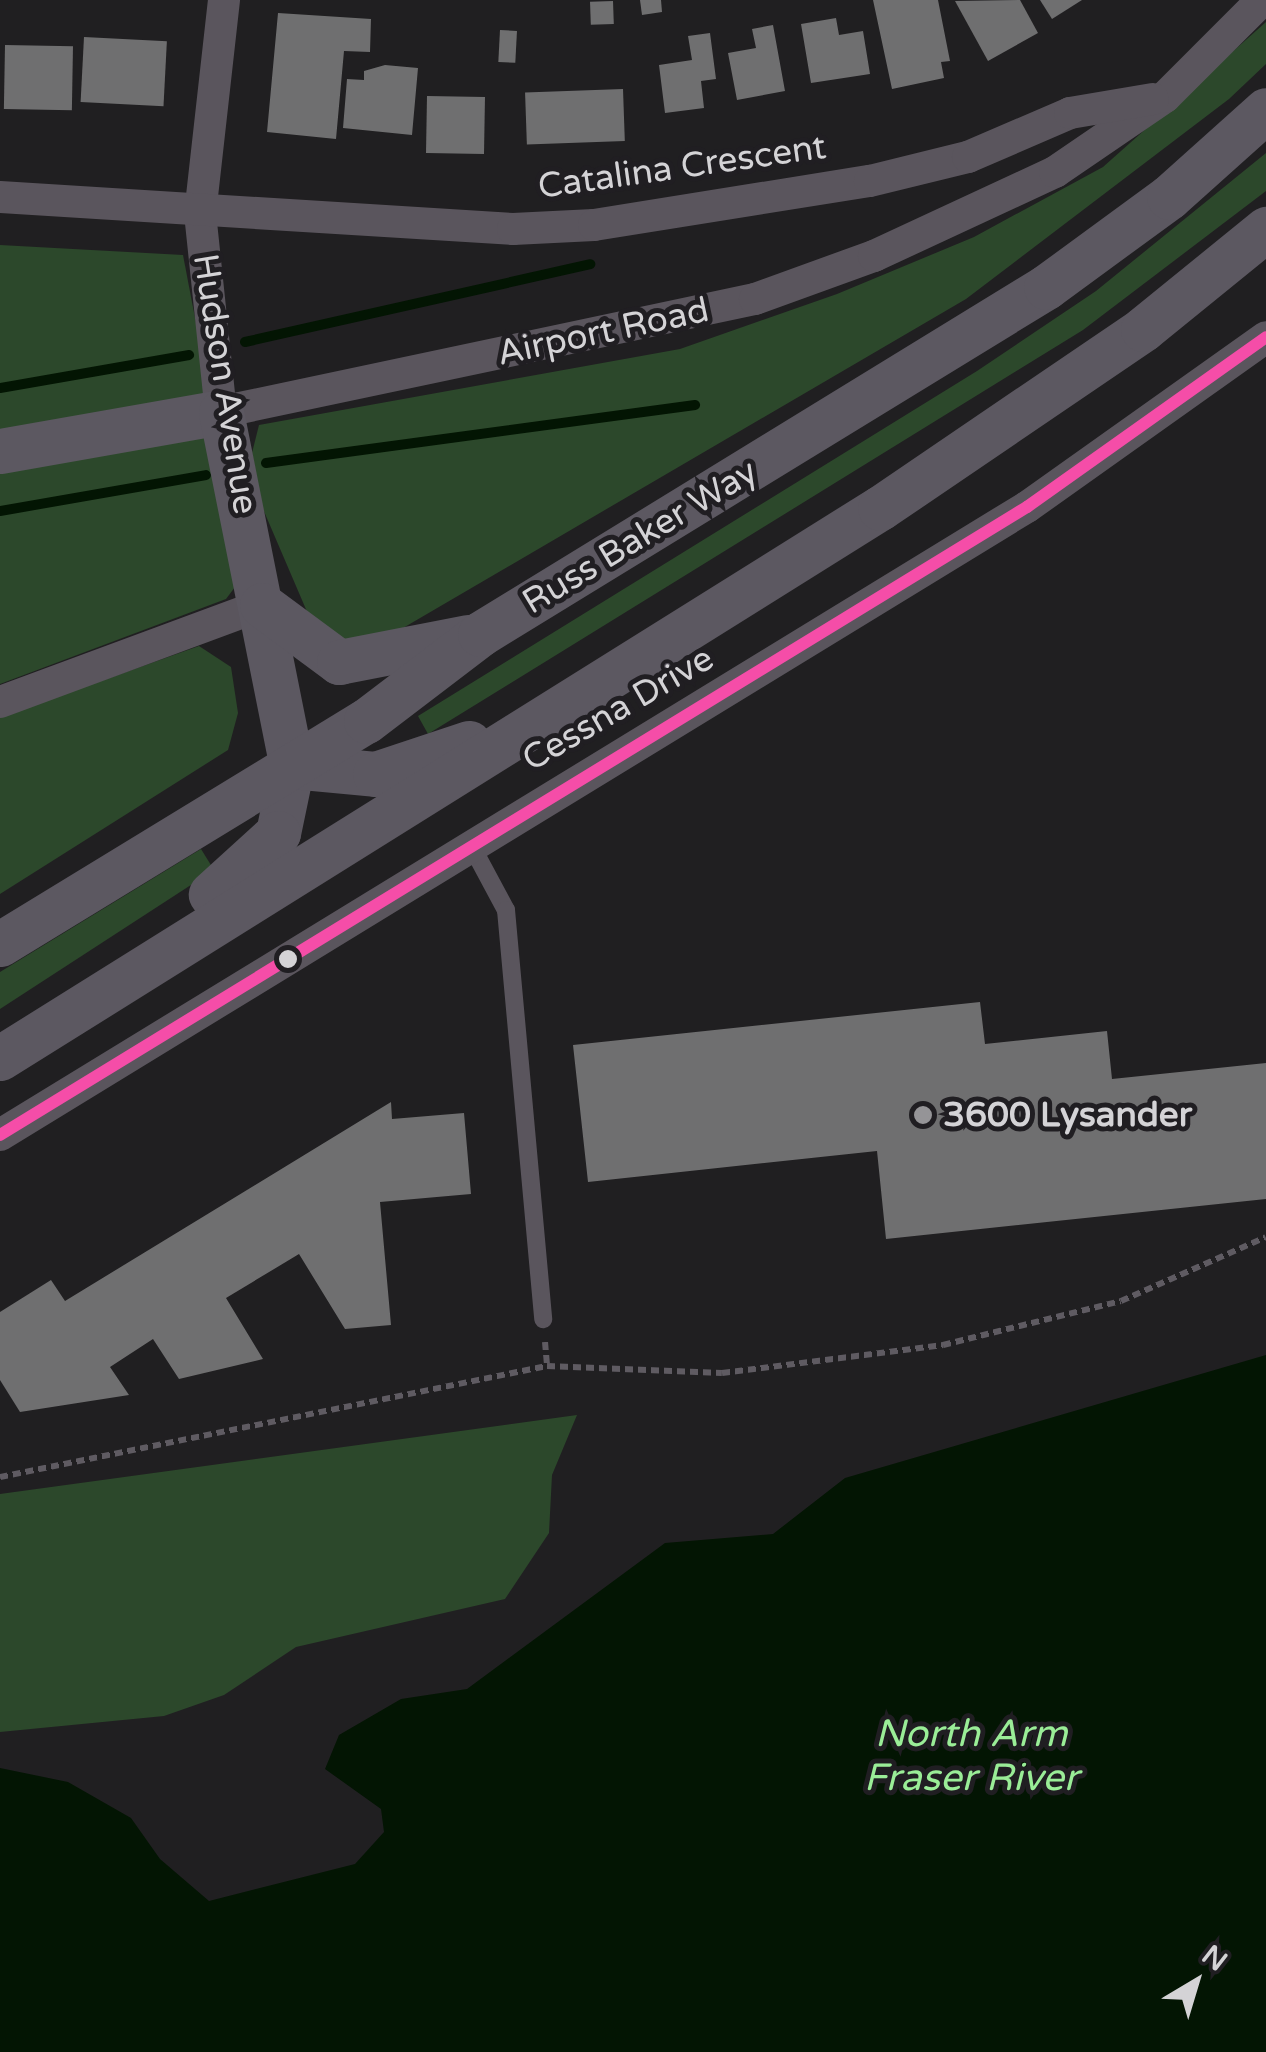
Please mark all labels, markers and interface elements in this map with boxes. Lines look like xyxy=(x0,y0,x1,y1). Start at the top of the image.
street label: Catalina Crescent xyxy=(535,126,829,208)
street label: Hudson Avenue xyxy=(184,251,266,517)
street label: Airport Road xyxy=(493,289,713,375)
street label: Russ Baker Way xyxy=(515,450,765,624)
street label: Cessna Drive xyxy=(515,637,721,781)
unlabelled marker xyxy=(278,949,298,969)
place label: 3600 Lysander xyxy=(943,1094,1192,1136)
marker: 3600 Lysander xyxy=(912,1104,934,1126)
water label: North Arm Fraser River xyxy=(864,1712,1078,1802)
north arrow xyxy=(1146,1932,1246,2032)
text: N xyxy=(1195,1938,1234,1979)

